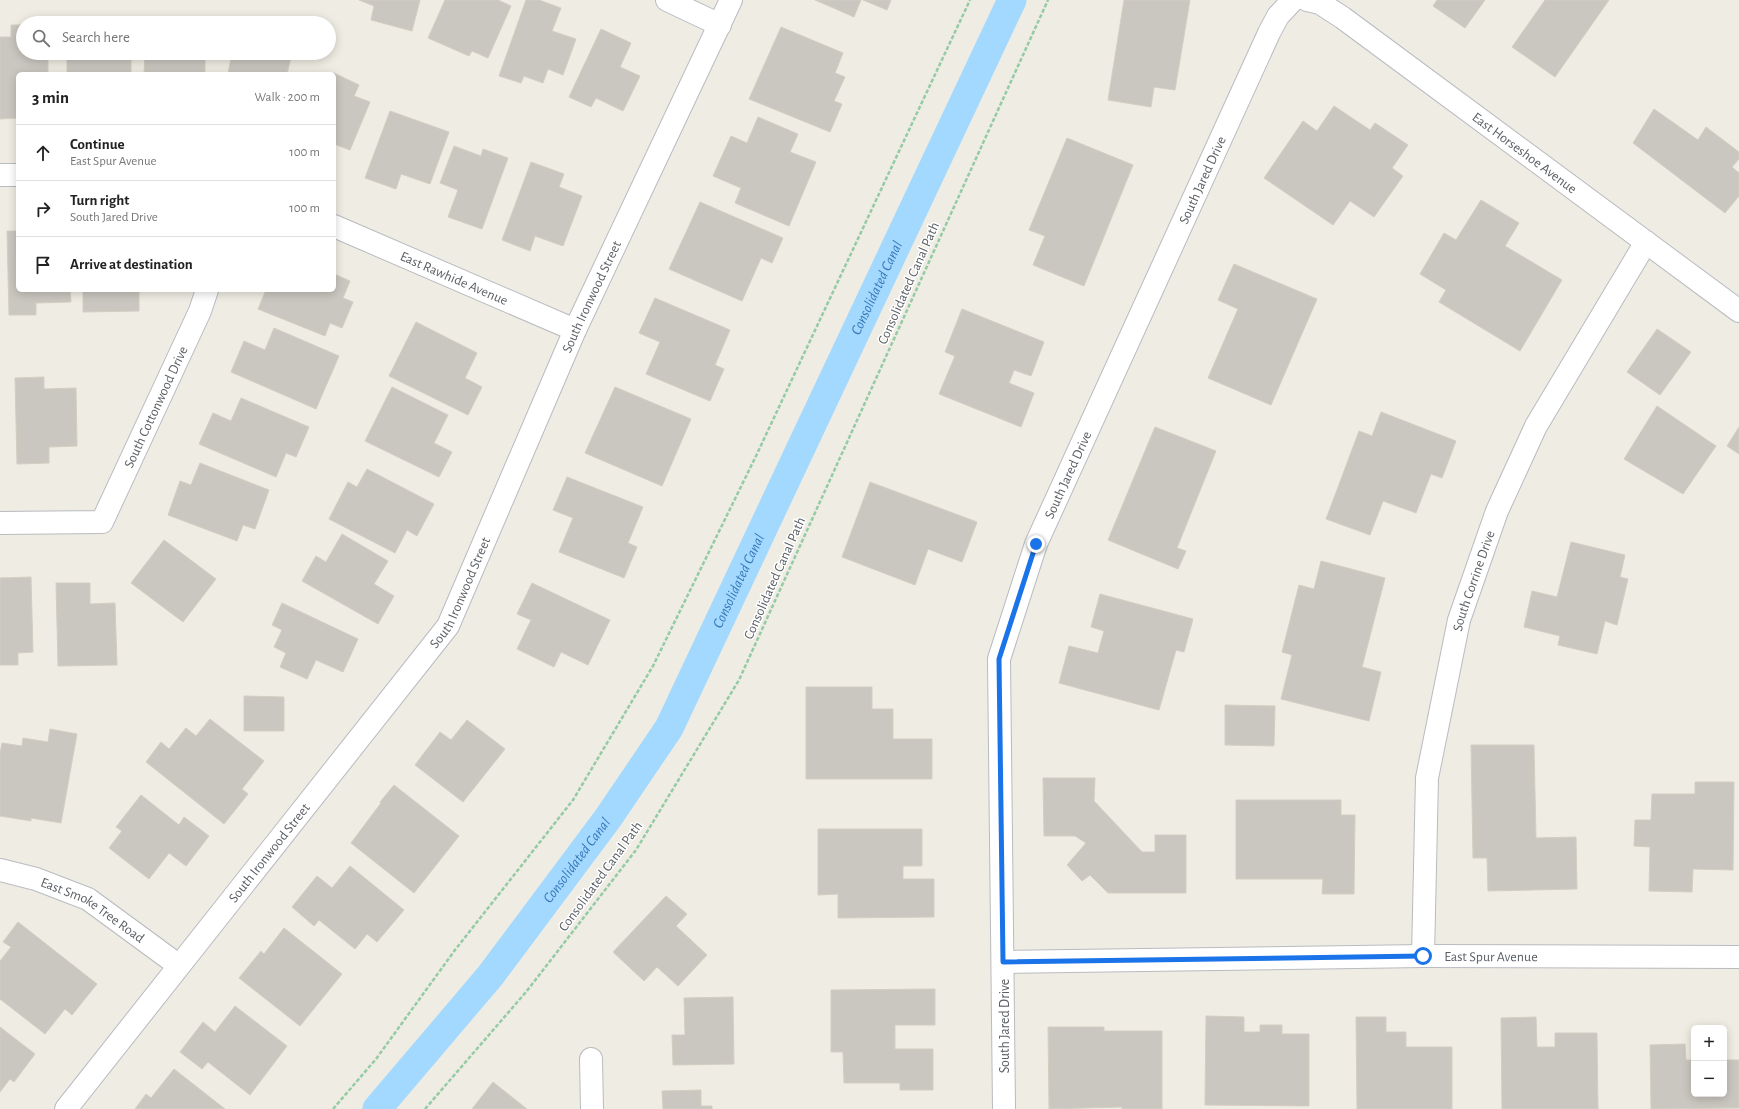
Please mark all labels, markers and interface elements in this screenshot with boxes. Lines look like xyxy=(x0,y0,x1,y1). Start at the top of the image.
search box xyxy=(16,16,336,60)
icon: search xyxy=(30,27,52,49)
text: Search here xyxy=(62,30,130,45)
text: 3 min xyxy=(32,89,69,106)
text: Walk · 200 m xyxy=(254,91,320,104)
street label: East Horseshoe Avenue xyxy=(1469,110,1579,196)
street label: South Jared Drive xyxy=(1177,134,1229,226)
text: Continue xyxy=(70,137,125,152)
icon: ahead xyxy=(32,142,54,164)
text: 100 m xyxy=(289,146,320,159)
text: East Spur Avenue xyxy=(70,155,157,168)
text: Turn right xyxy=(70,193,129,208)
icon: right xyxy=(32,198,54,220)
text: 100 m xyxy=(289,202,320,215)
text: South Jared Drive xyxy=(70,211,158,224)
street label: Consolidated Canal Path xyxy=(873,219,943,347)
street label: South Ironwood Street xyxy=(560,238,624,355)
water label: Consolidated Canal xyxy=(846,238,906,338)
street label: East Rawhide Avenue xyxy=(398,249,510,308)
icon: arrive xyxy=(32,254,54,276)
text: Arrive at destination xyxy=(70,257,193,272)
street label: South Cottonwood Drive xyxy=(122,344,191,470)
street label: South Jared Drive xyxy=(1043,429,1094,521)
street label: Consolidated Canal Path xyxy=(739,514,809,642)
street label: South Corrine Drive xyxy=(1451,529,1498,633)
water label: Consolidated Canal xyxy=(708,531,768,631)
street label: South Ironwood Street xyxy=(427,535,493,651)
route end xyxy=(1027,535,1045,553)
street label: South Ironwood Street xyxy=(226,801,313,905)
water label: Consolidated Canal xyxy=(540,815,614,906)
street label: Consolidated Canal Path xyxy=(556,819,645,934)
street label: East Smoke Tree Road xyxy=(39,876,147,946)
route start xyxy=(1414,947,1432,965)
street label: East Spur Avenue xyxy=(1444,950,1538,964)
street label: South Jared Drive xyxy=(998,979,1012,1073)
map controls xyxy=(1691,1025,1727,1097)
button: + xyxy=(1691,1025,1727,1061)
button: − xyxy=(1691,1061,1727,1097)

